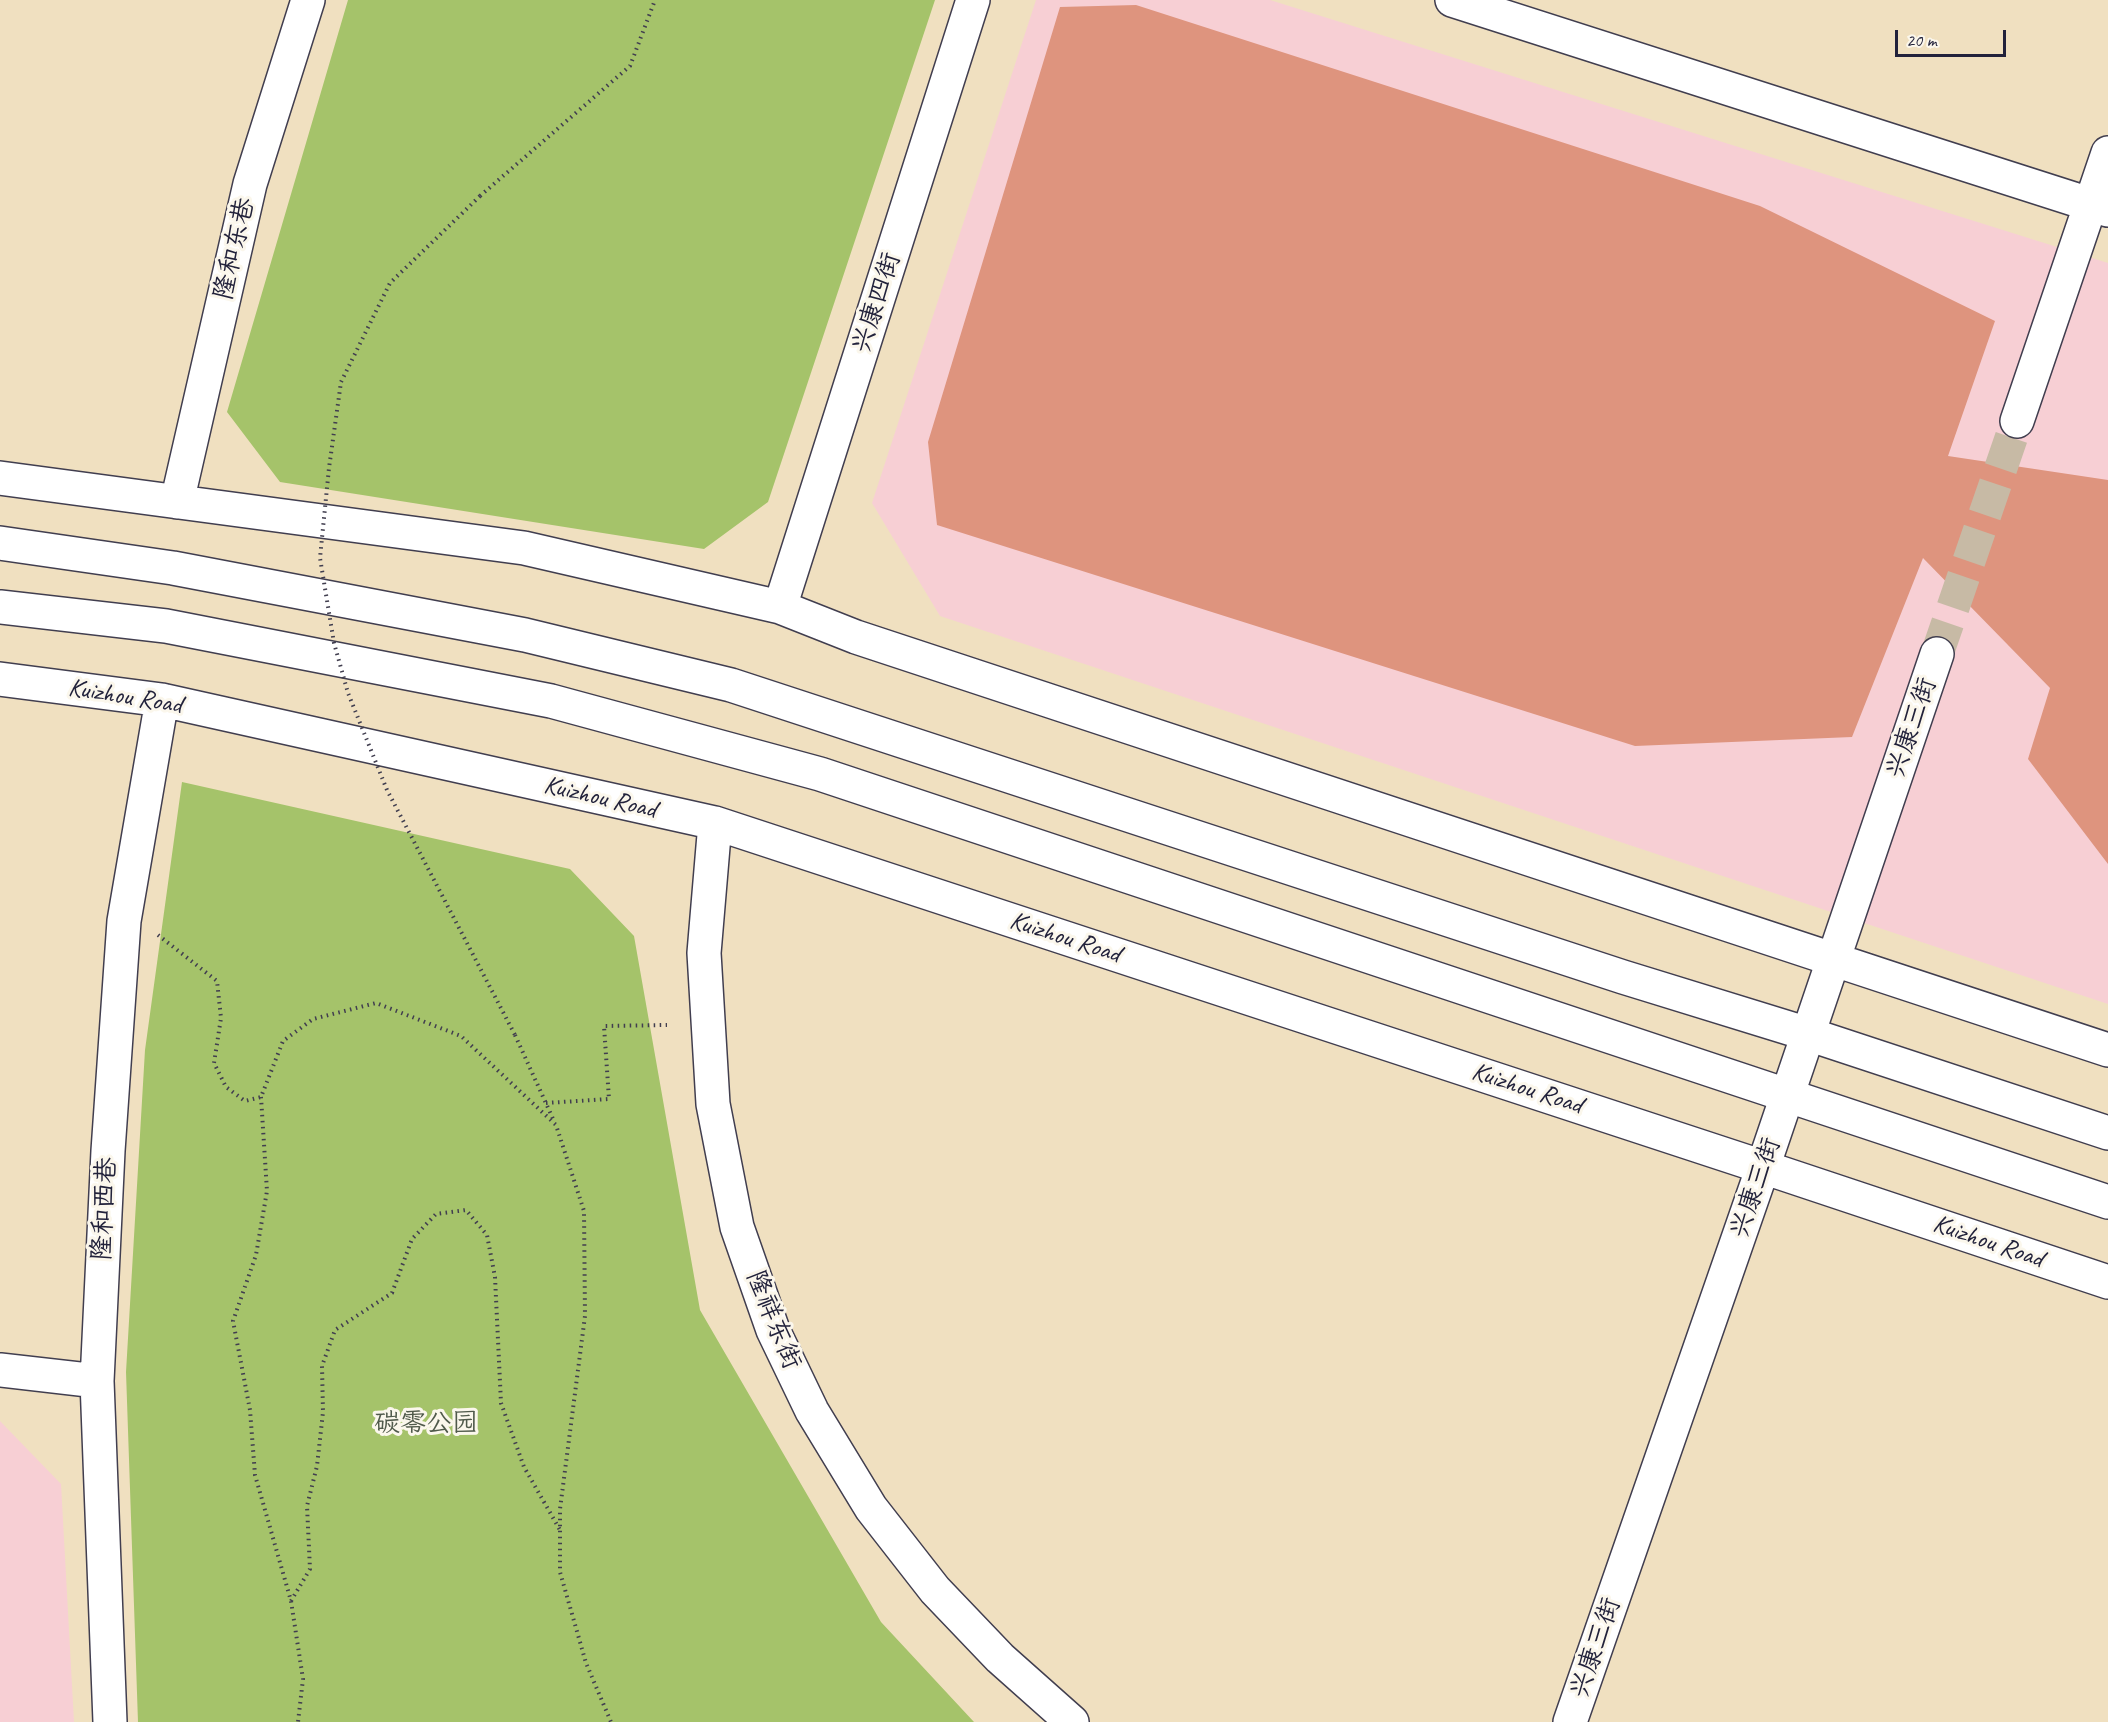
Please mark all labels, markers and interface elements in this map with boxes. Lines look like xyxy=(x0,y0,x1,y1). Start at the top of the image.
scale bar xyxy=(1898,18,2009,56)
text: 20 m xyxy=(1906,29,1937,51)
street label: 隆和东巷 xyxy=(208,195,262,303)
street label: 兴康四街 xyxy=(846,249,908,357)
street label: Kuizhou Road xyxy=(66,673,184,721)
street label: 兴康三街 xyxy=(1880,674,1944,782)
street label: Kuizhou Road xyxy=(541,770,659,826)
street label: Kuizhou Road xyxy=(1006,905,1124,971)
street label: Kuizhou Road xyxy=(1468,1056,1586,1122)
street label: 兴康三街 xyxy=(1724,1134,1788,1242)
street label: 隆和西巷 xyxy=(87,1156,123,1262)
street label: Kuizhou Road xyxy=(1929,1209,2047,1275)
street label: 隆祥东街 xyxy=(739,1266,807,1374)
park label: 碳零公园 xyxy=(374,1408,478,1440)
street label: 兴康三街 xyxy=(1564,1594,1628,1702)

